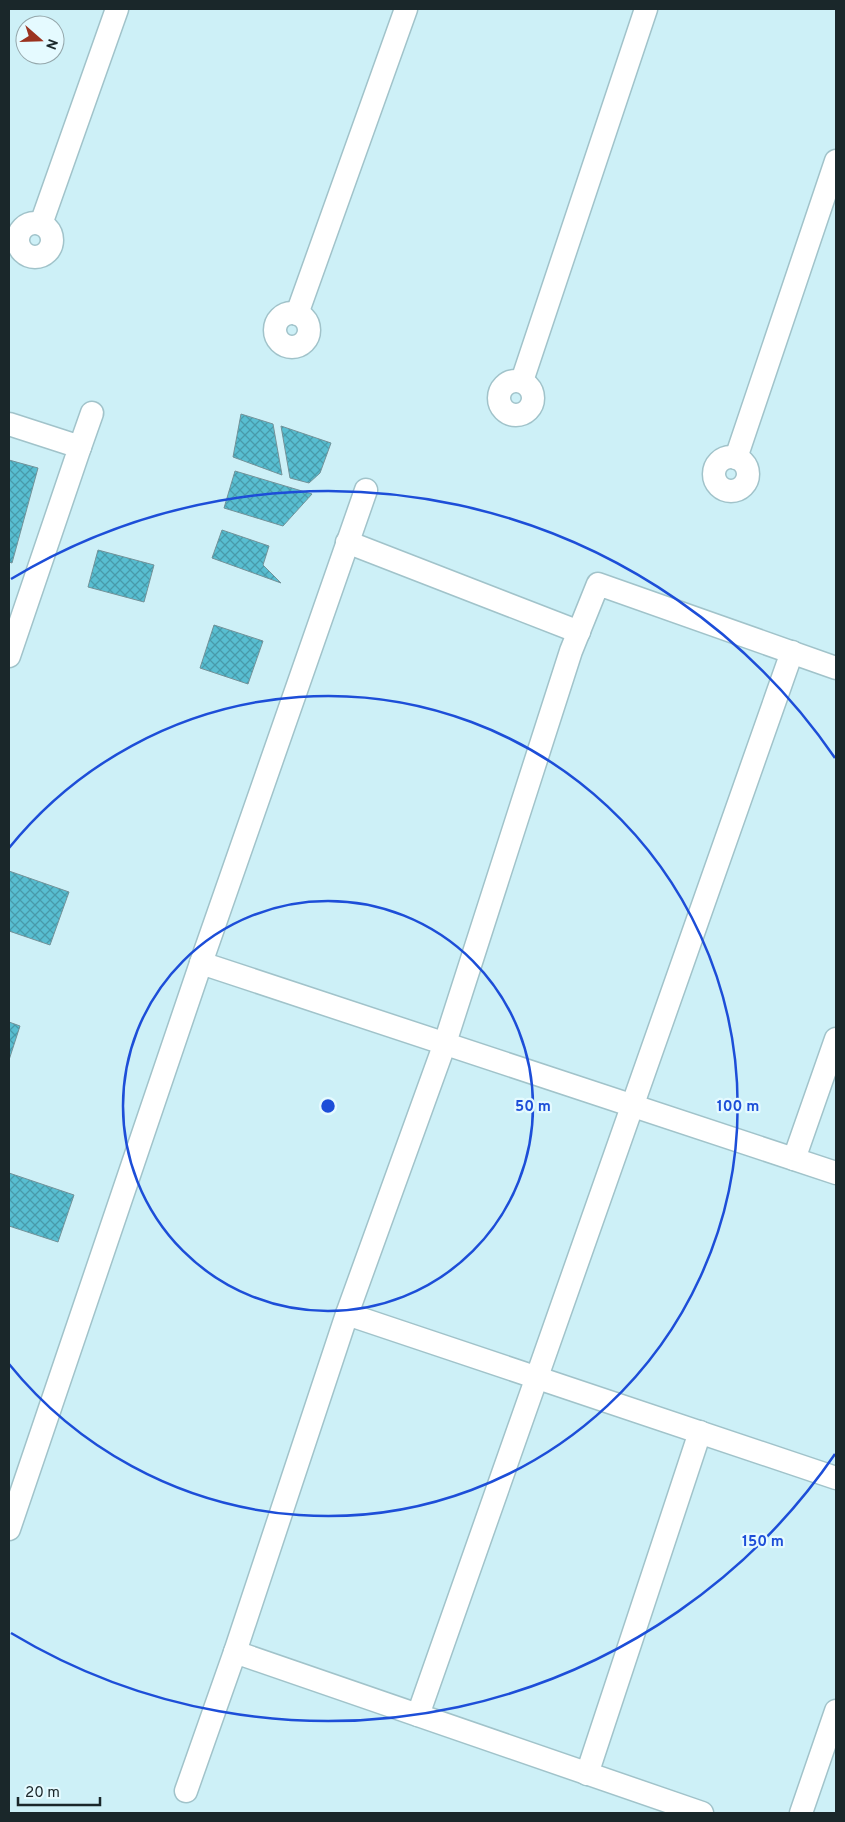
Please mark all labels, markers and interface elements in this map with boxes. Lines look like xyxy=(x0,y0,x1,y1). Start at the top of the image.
north arrow xyxy=(15,15,65,65)
text: N xyxy=(41,36,61,52)
centre of rings xyxy=(319,1097,337,1115)
text: 50 m xyxy=(515,1098,551,1117)
text: 100 m xyxy=(717,1098,759,1117)
text: 150 m xyxy=(742,1533,784,1552)
scale bar xyxy=(18,1774,100,1806)
text: 20 m xyxy=(25,1784,60,1803)

